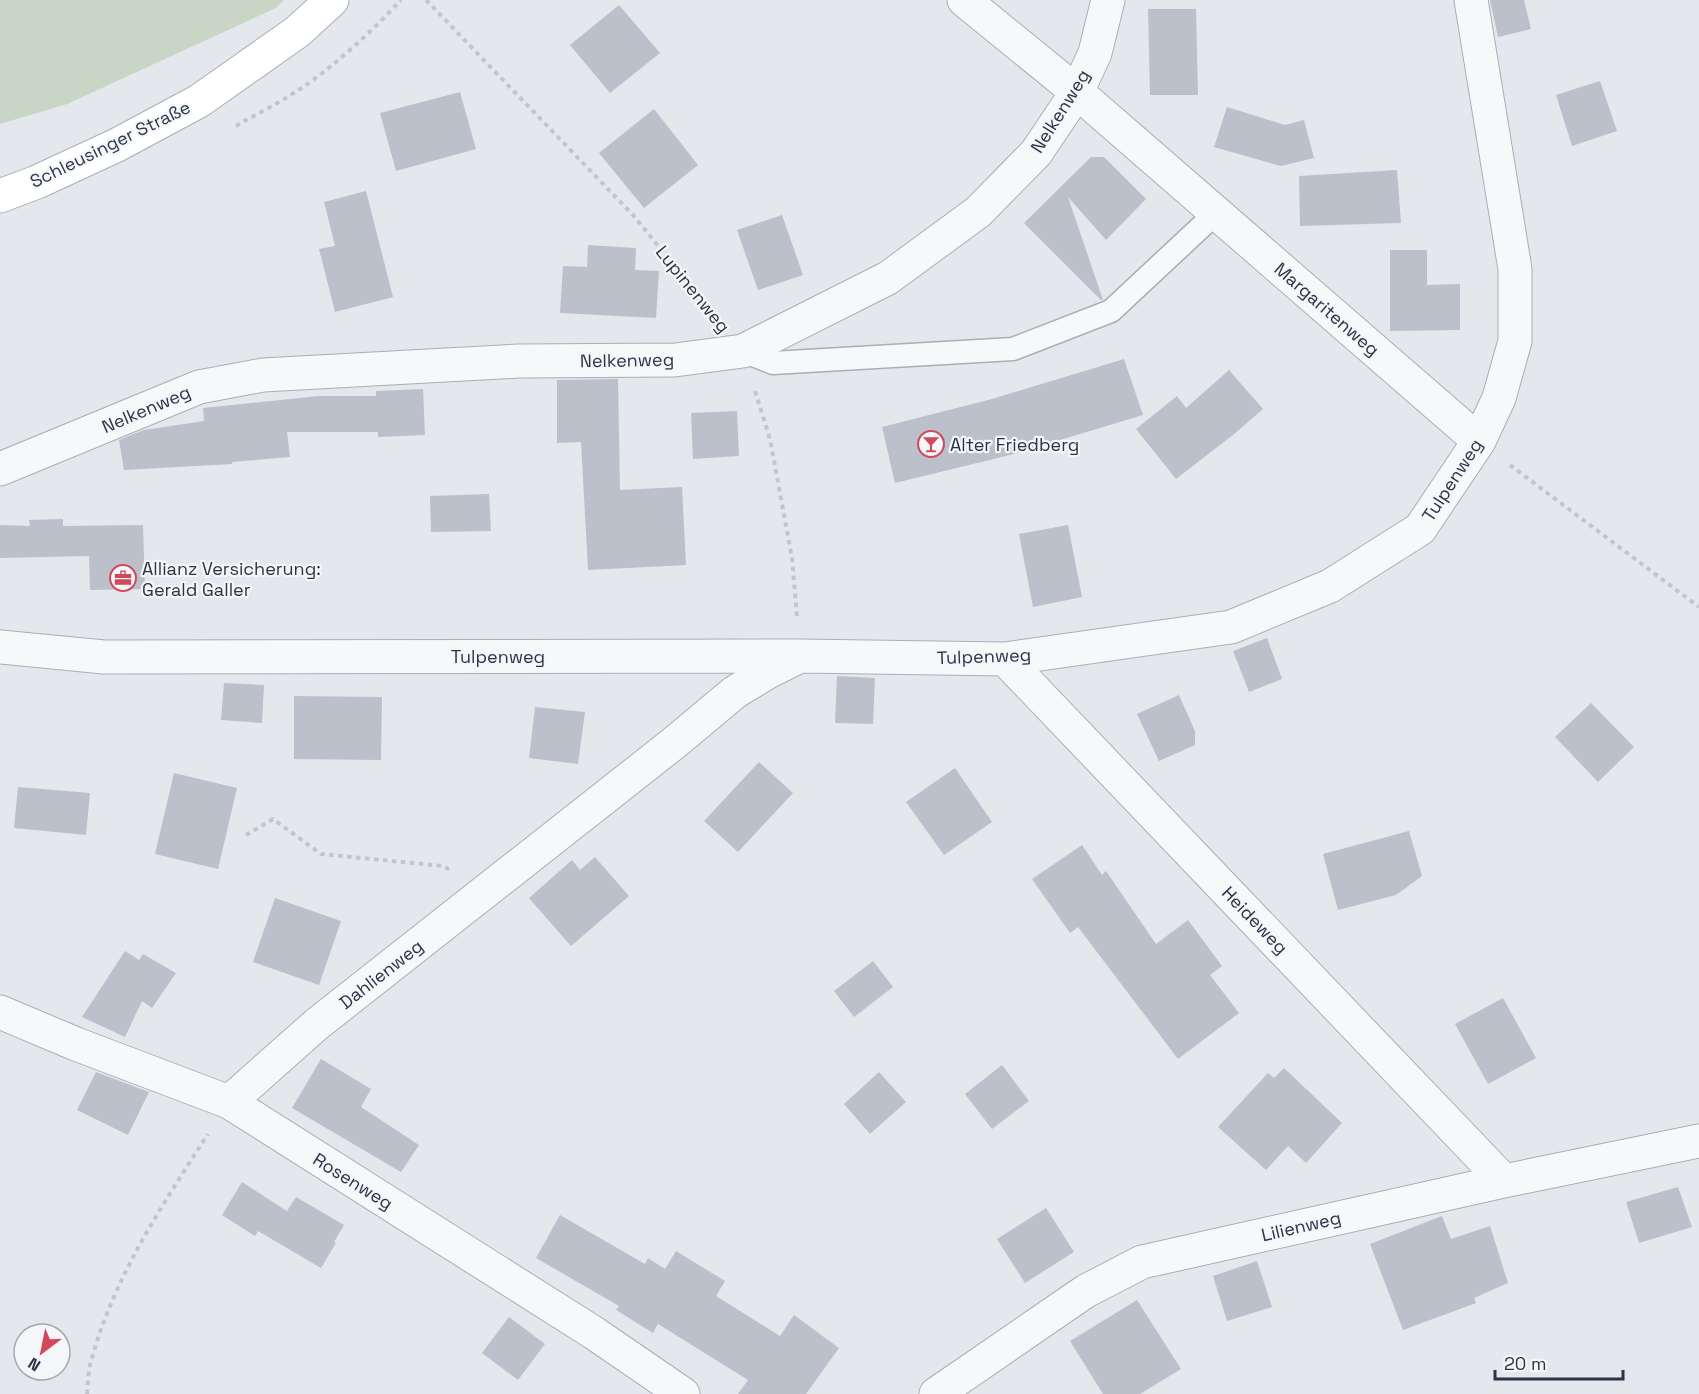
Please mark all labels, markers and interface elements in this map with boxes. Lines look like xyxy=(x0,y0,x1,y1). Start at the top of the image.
street label: Nelkenweg xyxy=(1025,65,1095,157)
street label: Schleusinger Straße xyxy=(26,95,194,193)
street label: Lupinenweg xyxy=(651,241,735,337)
street label: Margaritenweg xyxy=(1270,257,1384,361)
street label: Nelkenweg xyxy=(580,348,674,372)
street label: Nelkenweg xyxy=(98,380,194,438)
bar icon: Alter Friedberg xyxy=(916,429,946,459)
place label: Alter Friedberg xyxy=(950,433,1079,456)
street label: Tulpenweg xyxy=(1417,434,1487,526)
place label: Allianz Versicherung: Gerald Galler xyxy=(142,557,321,601)
office icon: Allianz Versicherung: Gerald Galler xyxy=(108,563,138,593)
street label: Tulpenweg xyxy=(936,643,1032,669)
street label: Tulpenweg xyxy=(451,645,545,668)
street label: Heideweg xyxy=(1217,881,1293,959)
street label: Dahlienweg xyxy=(334,934,428,1014)
street label: Rosenweg xyxy=(309,1147,397,1215)
street label: Lilienweg xyxy=(1259,1206,1343,1246)
north arrow xyxy=(12,1322,72,1382)
scale bar xyxy=(1495,1343,1622,1381)
text: 20 m xyxy=(1504,1352,1547,1375)
text: N xyxy=(24,1353,44,1376)

